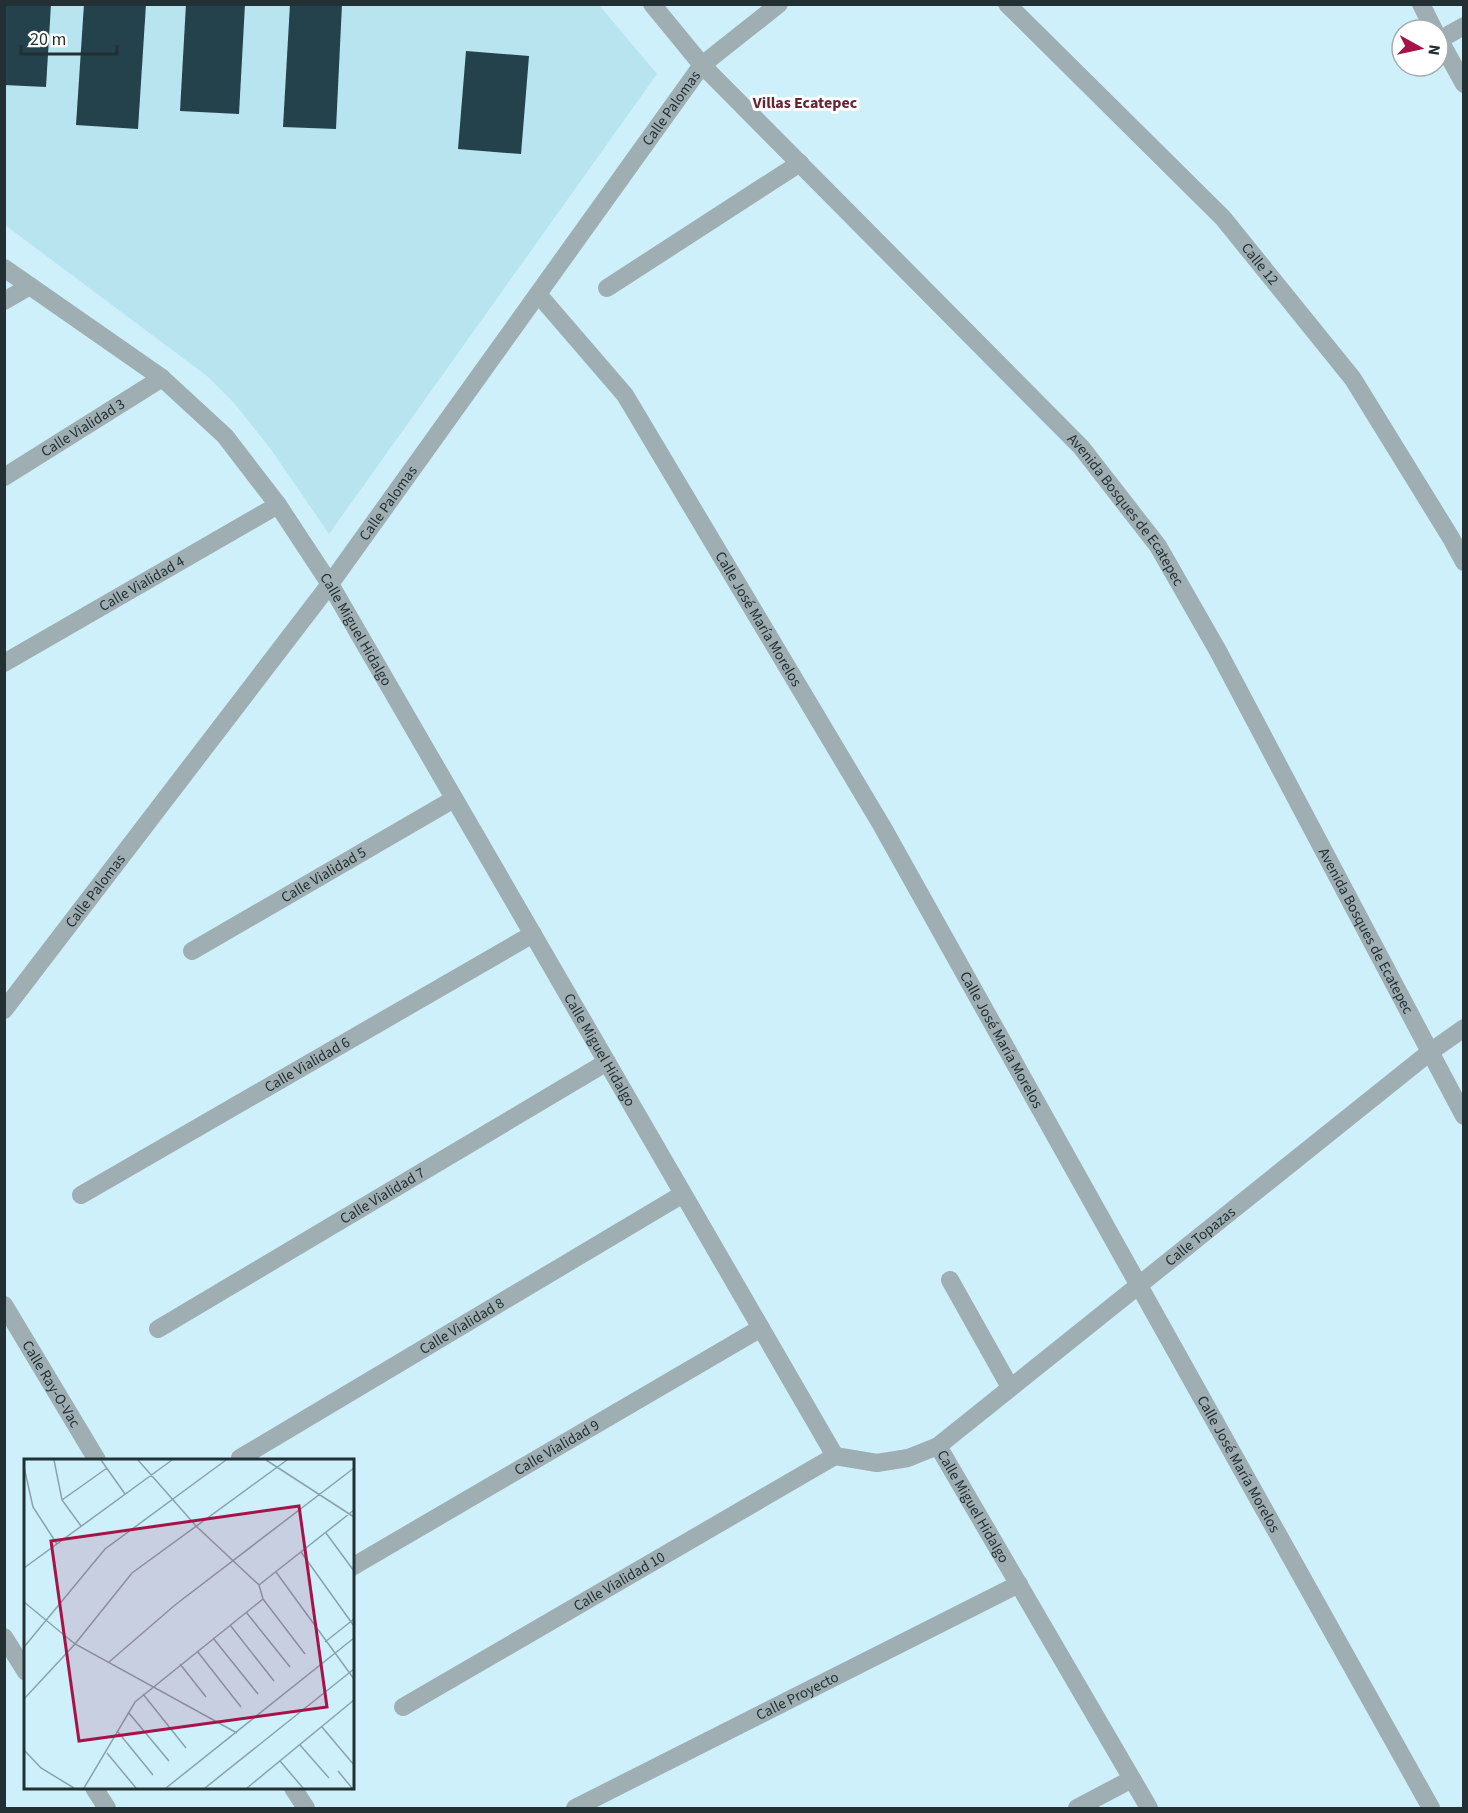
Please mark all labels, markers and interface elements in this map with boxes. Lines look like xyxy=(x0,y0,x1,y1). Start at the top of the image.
scale bar xyxy=(21,18,117,56)
north arrow xyxy=(1390,18,1450,78)
text: 20 m xyxy=(30,27,66,52)
text: N xyxy=(1422,43,1445,57)
street label: Calle Palomas xyxy=(637,66,706,150)
district label: Villas Ecatepec xyxy=(752,92,858,114)
street label: Calle 12 xyxy=(1236,238,1283,290)
street label: Calle Vialidad 3 xyxy=(37,394,129,462)
street label: Avenida Bosques de Ecatepec xyxy=(1062,429,1189,590)
street label: Calle Palomas xyxy=(354,461,423,545)
street label: Calle José María Morelos xyxy=(710,548,807,691)
street label: Calle Vialidad 4 xyxy=(95,551,189,617)
street label: Calle Miguel Hidalgo xyxy=(314,569,397,690)
street label: Calle Vialidad 5 xyxy=(277,842,370,908)
street label: Avenida Bosques de Ecatepec xyxy=(1313,844,1418,1018)
street label: Calle Palomas xyxy=(60,850,131,932)
street label: Calle José María Morelos xyxy=(954,968,1048,1112)
street label: Calle Miguel Hidalgo xyxy=(558,990,640,1111)
street label: Calle Vialidad 6 xyxy=(261,1032,354,1098)
street label: Calle Vialidad 7 xyxy=(336,1163,429,1229)
street label: Calle Topazas xyxy=(1161,1202,1240,1271)
street label: Calle Vialidad 8 xyxy=(415,1293,508,1360)
street label: Calle Ray-O-Vac xyxy=(17,1337,85,1432)
street label: Calle José María Morelos xyxy=(1191,1392,1285,1537)
street label: Calle Vialidad 9 xyxy=(510,1415,603,1481)
street label: Calle Miguel Hidalgo xyxy=(932,1446,1014,1567)
inset map xyxy=(24,1459,354,1789)
street label: Calle Vialidad 10 xyxy=(570,1547,669,1617)
street label: Calle Proyecto xyxy=(753,1667,842,1726)

